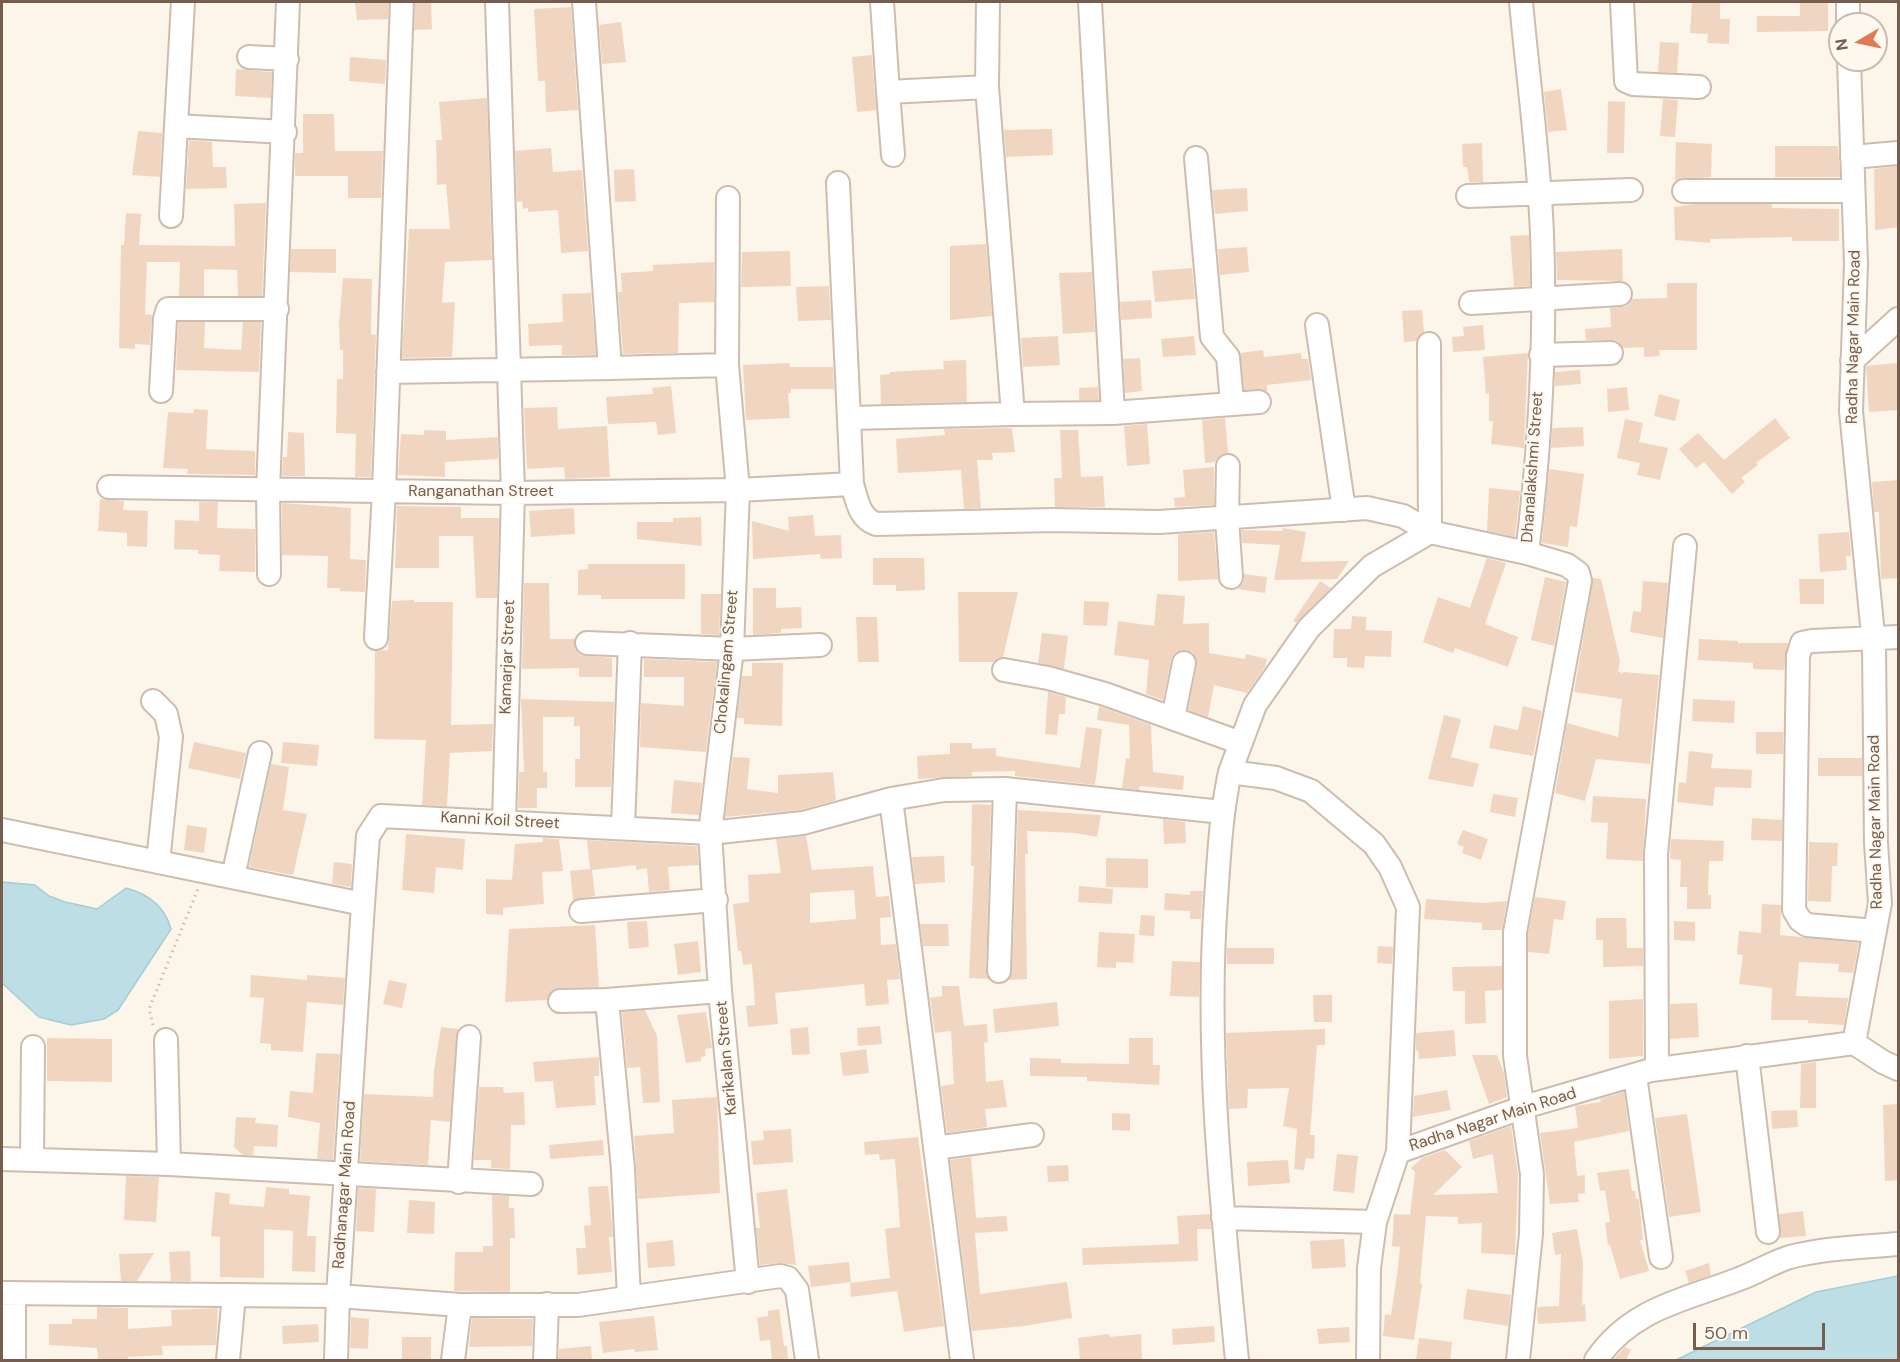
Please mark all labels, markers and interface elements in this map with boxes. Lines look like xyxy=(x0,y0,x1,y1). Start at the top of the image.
north arrow xyxy=(1828,12,1888,72)
text: N xyxy=(1830,37,1853,52)
street label: Radha Nagar Main Road xyxy=(1843,250,1865,424)
street label: Dhanalakshmi Street xyxy=(1518,391,1548,543)
street label: Ranganathan Street xyxy=(408,482,554,502)
street label: Chokalingam Street xyxy=(711,589,743,735)
street label: Kamarjar Street xyxy=(496,599,520,715)
street label: Radha Nagar Main Road xyxy=(1865,735,1887,909)
street label: Kanni Koil Street xyxy=(440,808,560,834)
street label: Karikalan Street xyxy=(712,1000,742,1116)
street label: Radha Nagar Main Road xyxy=(1407,1084,1579,1156)
street label: Radhanagar Main Road xyxy=(330,1100,360,1270)
scale bar xyxy=(1696,1311,1828,1349)
text: 50 m xyxy=(1704,1321,1748,1345)

